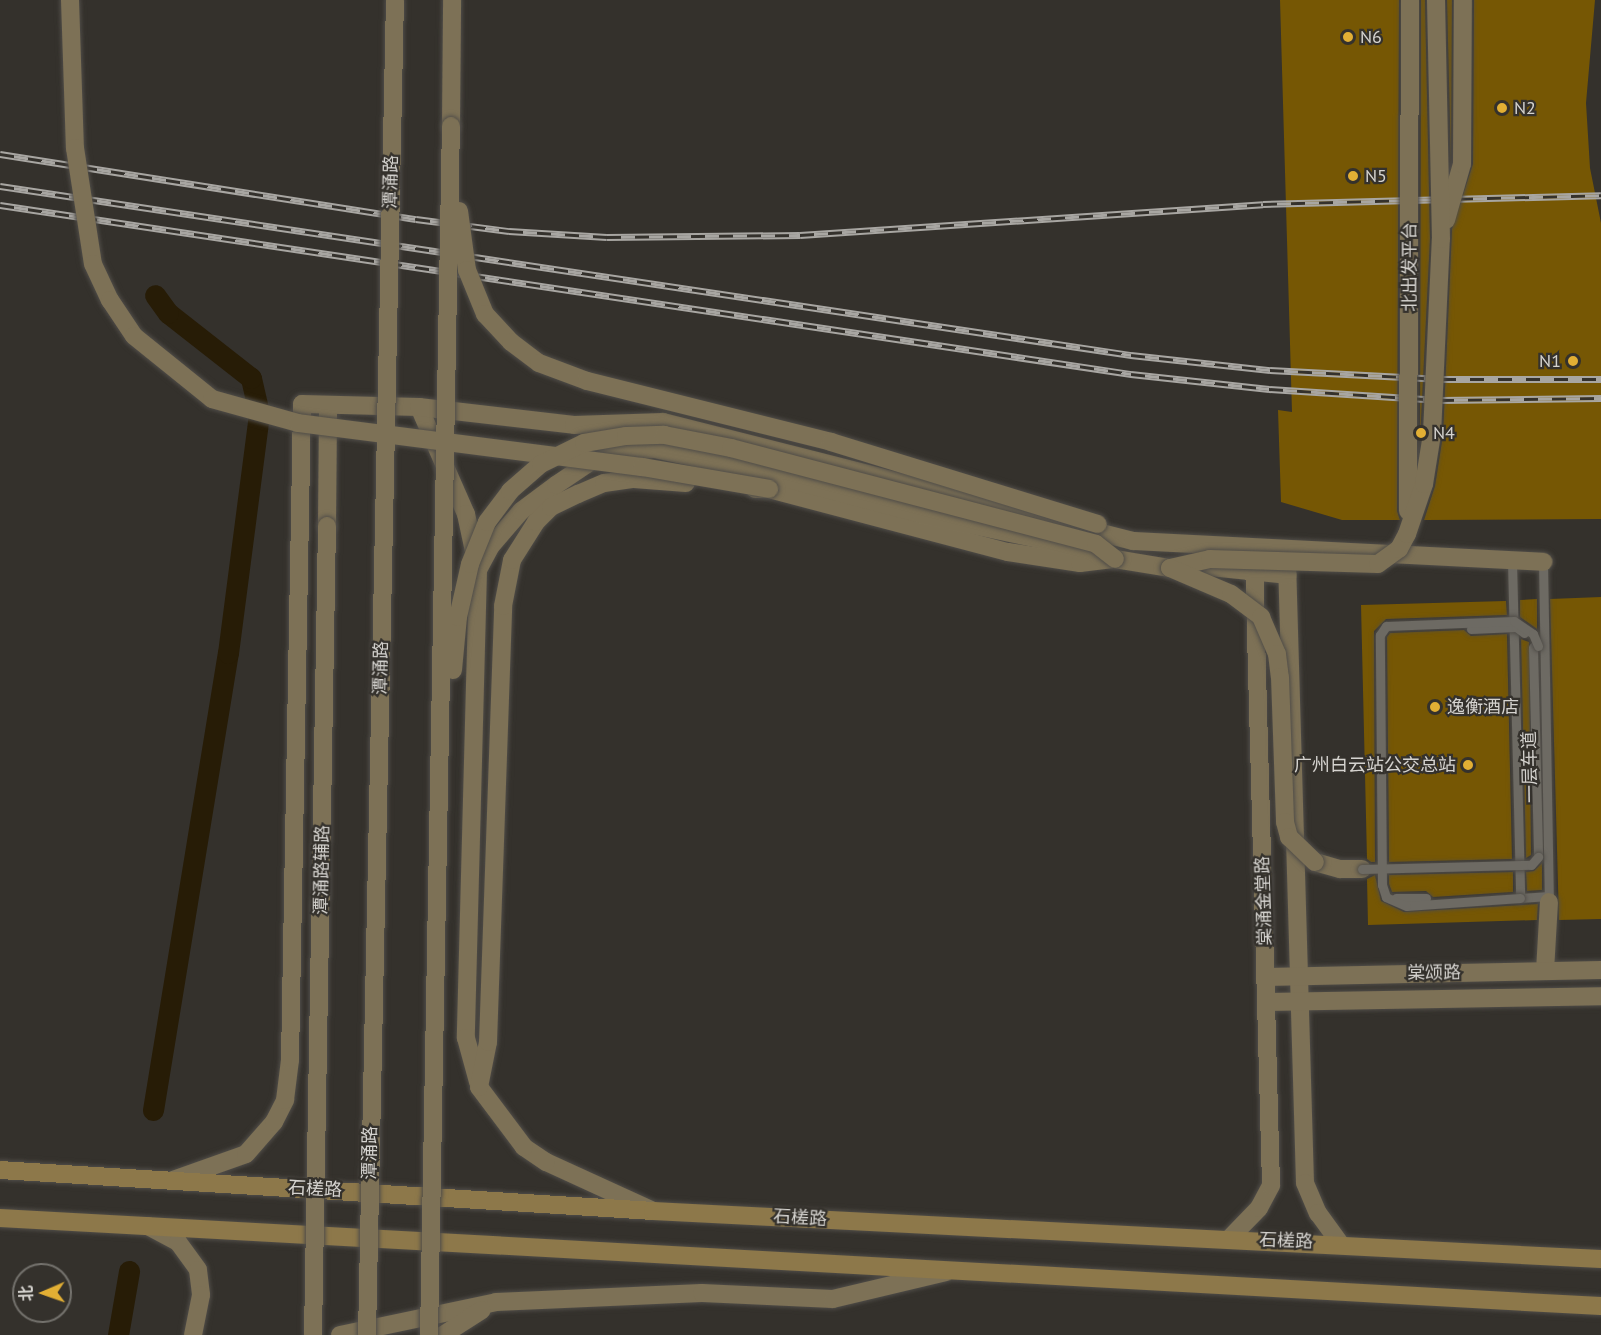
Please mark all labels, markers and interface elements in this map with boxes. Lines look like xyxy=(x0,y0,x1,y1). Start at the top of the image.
place label: N6 xyxy=(1360,26,1382,48)
marker: N6 xyxy=(1341,30,1355,44)
place label: N2 xyxy=(1514,97,1536,119)
marker: N2 xyxy=(1495,101,1509,115)
street label: 潭涌路 xyxy=(380,155,402,209)
place label: N5 xyxy=(1365,165,1387,187)
marker: N5 xyxy=(1346,169,1360,183)
street label: 北出发平台 xyxy=(1399,222,1421,312)
place label: N1 xyxy=(1539,350,1561,372)
marker: N1 xyxy=(1566,354,1580,368)
place label: N4 xyxy=(1433,422,1455,444)
marker: N4 xyxy=(1414,426,1428,440)
street label: 潭涌路 xyxy=(370,641,392,695)
place label: 逸衡酒店 xyxy=(1447,696,1519,718)
marker: 逸衡酒店 xyxy=(1428,700,1442,714)
street label: 一层车道 xyxy=(1519,731,1541,803)
place label: 广州白云站公交总站 xyxy=(1294,754,1456,776)
marker: 广州白云站公交总站 xyxy=(1461,758,1475,772)
street label: 潭涌路辅路 xyxy=(310,825,334,915)
street label: 棠涌金堂路 xyxy=(1252,856,1276,946)
street label: 棠颂路 xyxy=(1407,962,1461,984)
street label: 潭涌路 xyxy=(359,1126,381,1180)
street label: 石槎路 xyxy=(287,1177,343,1201)
street label: 石槎路 xyxy=(772,1206,828,1230)
street label: 石槎路 xyxy=(1259,1229,1313,1253)
north arrow xyxy=(12,1263,72,1323)
text: 北 xyxy=(16,1285,36,1302)

